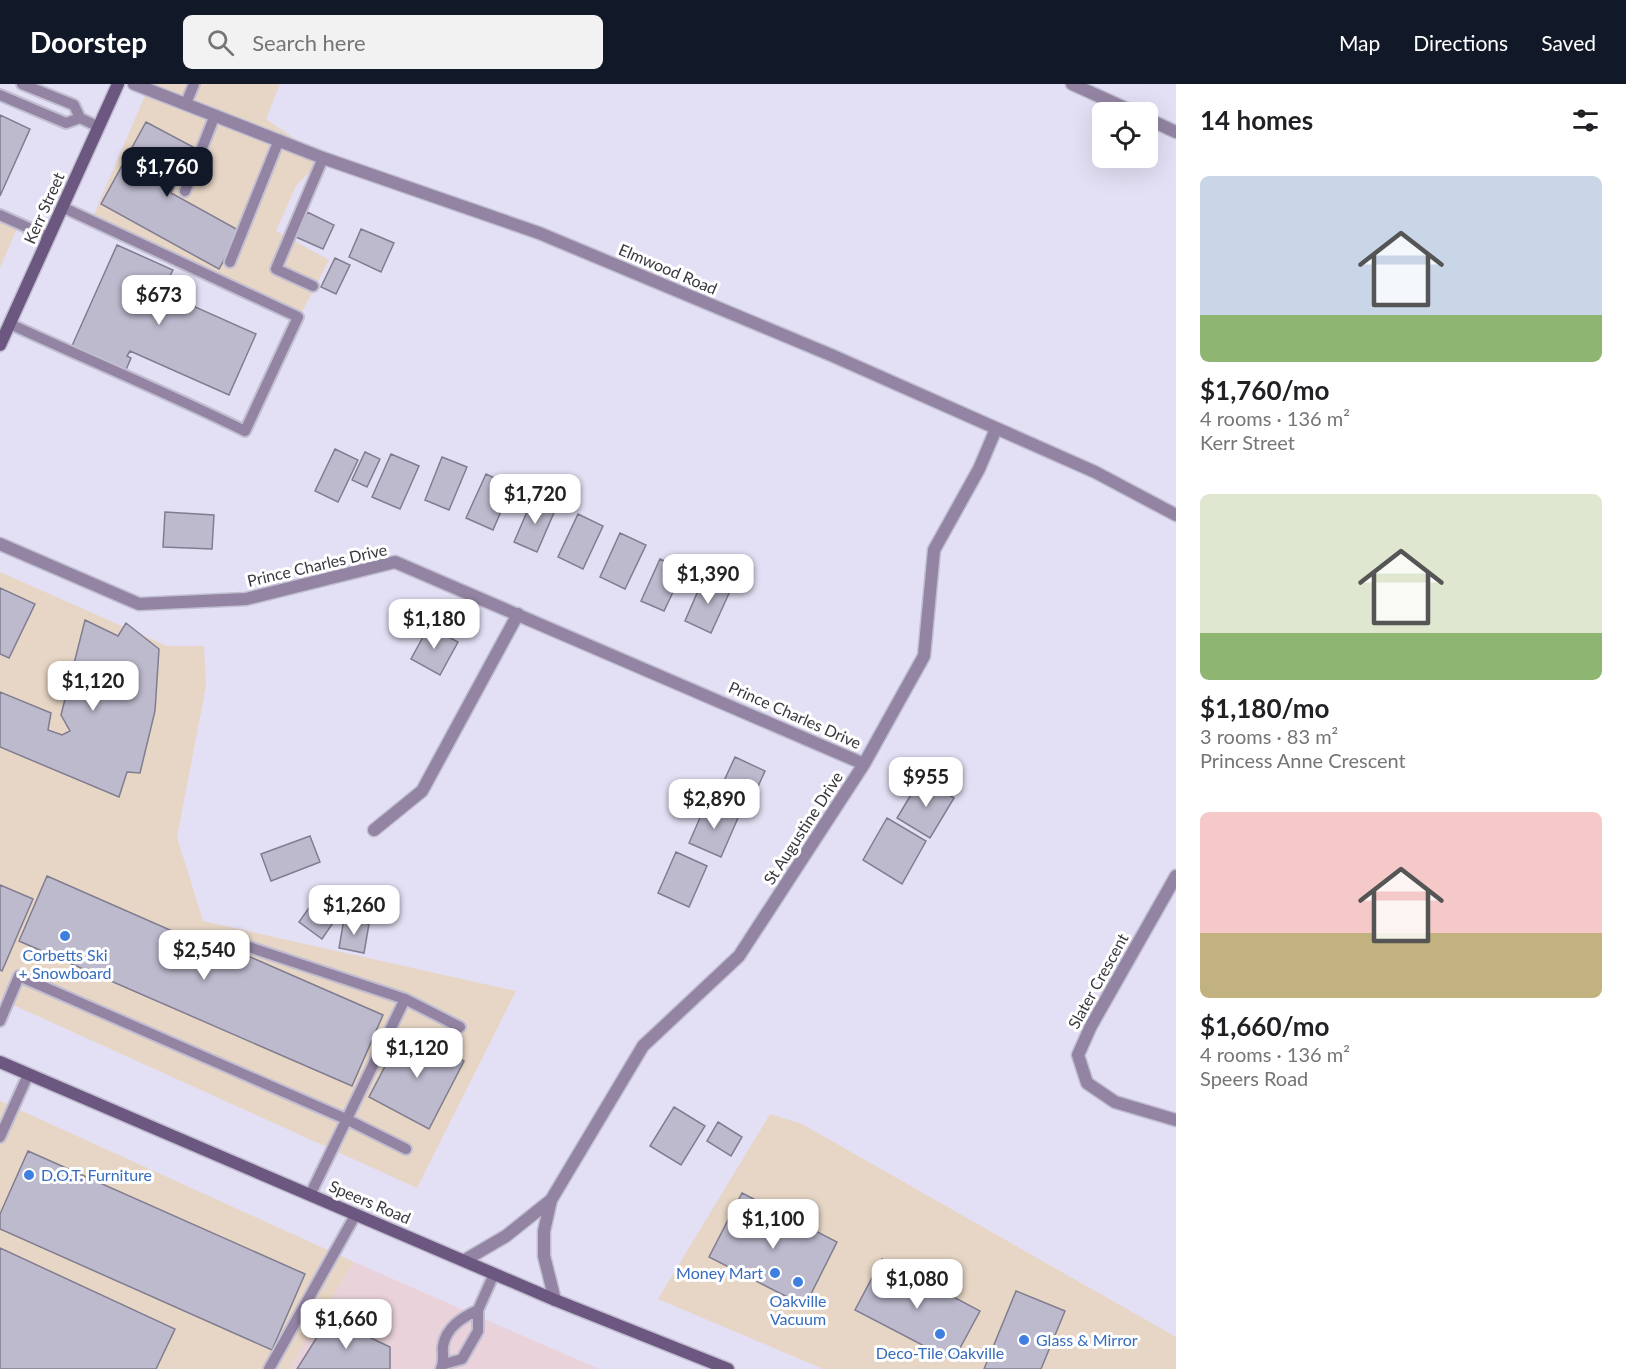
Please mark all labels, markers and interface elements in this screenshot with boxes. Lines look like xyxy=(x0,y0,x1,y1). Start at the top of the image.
search box xyxy=(183,15,603,69)
text: Doorstep xyxy=(30,25,147,59)
icon: search xyxy=(204,26,237,59)
text: Search here xyxy=(252,29,366,56)
text: Map xyxy=(1339,30,1380,55)
text: Directions xyxy=(1413,30,1508,55)
text: Saved xyxy=(1541,30,1596,55)
map controls xyxy=(1092,102,1158,168)
button: locate xyxy=(1092,102,1158,168)
text: 14 homes xyxy=(1200,104,1313,136)
icon: filters xyxy=(1569,104,1602,137)
pin: $1,760 xyxy=(118,147,216,198)
text: $1,760 xyxy=(136,154,198,178)
street label: Kerr Street xyxy=(19,169,68,246)
icon: home xyxy=(1347,215,1455,323)
street label: Elmwood Road xyxy=(616,239,720,298)
pin: $673 xyxy=(123,275,195,326)
text: $673 xyxy=(136,282,182,306)
text: $1,760/mo xyxy=(1200,374,1330,406)
text: 4 rooms · 136 m² xyxy=(1200,406,1350,430)
text: Kerr Street xyxy=(1200,430,1295,454)
pin: $1,720 xyxy=(486,474,584,525)
text: $1,720 xyxy=(504,481,566,505)
icon: home xyxy=(1347,533,1455,641)
street label: Prince Charles Drive xyxy=(245,539,389,590)
pin: $1,390 xyxy=(659,554,757,605)
text: $1,390 xyxy=(677,561,739,585)
pin: $1,180 xyxy=(385,599,483,650)
text: $1,180 xyxy=(403,606,465,630)
pin: $1,120 xyxy=(44,661,142,712)
text: $1,120 xyxy=(62,668,124,692)
street label: Prince Charles Drive xyxy=(726,677,864,752)
text: $1,180/mo xyxy=(1200,692,1330,724)
text: 3 rooms · 83 m² xyxy=(1200,724,1338,748)
text: Princess Anne Crescent xyxy=(1200,748,1406,772)
pin: $955 xyxy=(890,757,962,808)
text: $955 xyxy=(903,764,949,788)
street label: St Augustine Drive xyxy=(759,768,846,888)
pin: $2,890 xyxy=(665,779,763,830)
text: $2,890 xyxy=(683,786,745,810)
icon: home xyxy=(1347,851,1455,959)
pin: $1,260 xyxy=(305,885,403,936)
text: $1,260 xyxy=(323,892,385,916)
marker: Corbetts Ski + Snowboard xyxy=(58,929,72,943)
pin: $2,540 xyxy=(155,930,253,981)
street label: Slater Crescent xyxy=(1064,930,1132,1032)
text: $2,540 xyxy=(173,937,235,961)
place label: Corbetts Ski + Snowboard xyxy=(19,945,111,982)
text: $1,660/mo xyxy=(1200,1010,1330,1042)
pin: $1,120 xyxy=(368,1028,466,1079)
text: $1,120 xyxy=(386,1035,448,1059)
text: 4 rooms · 136 m² xyxy=(1200,1042,1350,1066)
text: Speers Road xyxy=(1200,1066,1308,1090)
place label: D.O.T. Furniture xyxy=(41,1165,152,1184)
marker: D.O.T. Furniture xyxy=(22,1168,36,1182)
street label: Speers Road xyxy=(327,1176,414,1227)
pin: $1,100 xyxy=(724,1199,822,1250)
text: $1,100 xyxy=(742,1206,804,1230)
pin: $1,080 xyxy=(868,1259,966,1310)
place label: Money Mart xyxy=(676,1263,763,1282)
marker: Money Mart xyxy=(768,1266,782,1280)
text: $1,080 xyxy=(886,1266,948,1290)
marker: Oakville Vacuum xyxy=(791,1275,805,1289)
place label: Oakville Vacuum xyxy=(770,1291,826,1328)
pin: $1,660 xyxy=(297,1299,395,1350)
text: $1,660 xyxy=(315,1306,377,1330)
marker: Deco-Tile Oakville xyxy=(933,1327,947,1341)
place label: Glass & Mirror xyxy=(1036,1330,1138,1349)
marker: Glass & Mirror xyxy=(1017,1333,1031,1347)
place label: Deco-Tile Oakville xyxy=(876,1343,1004,1362)

